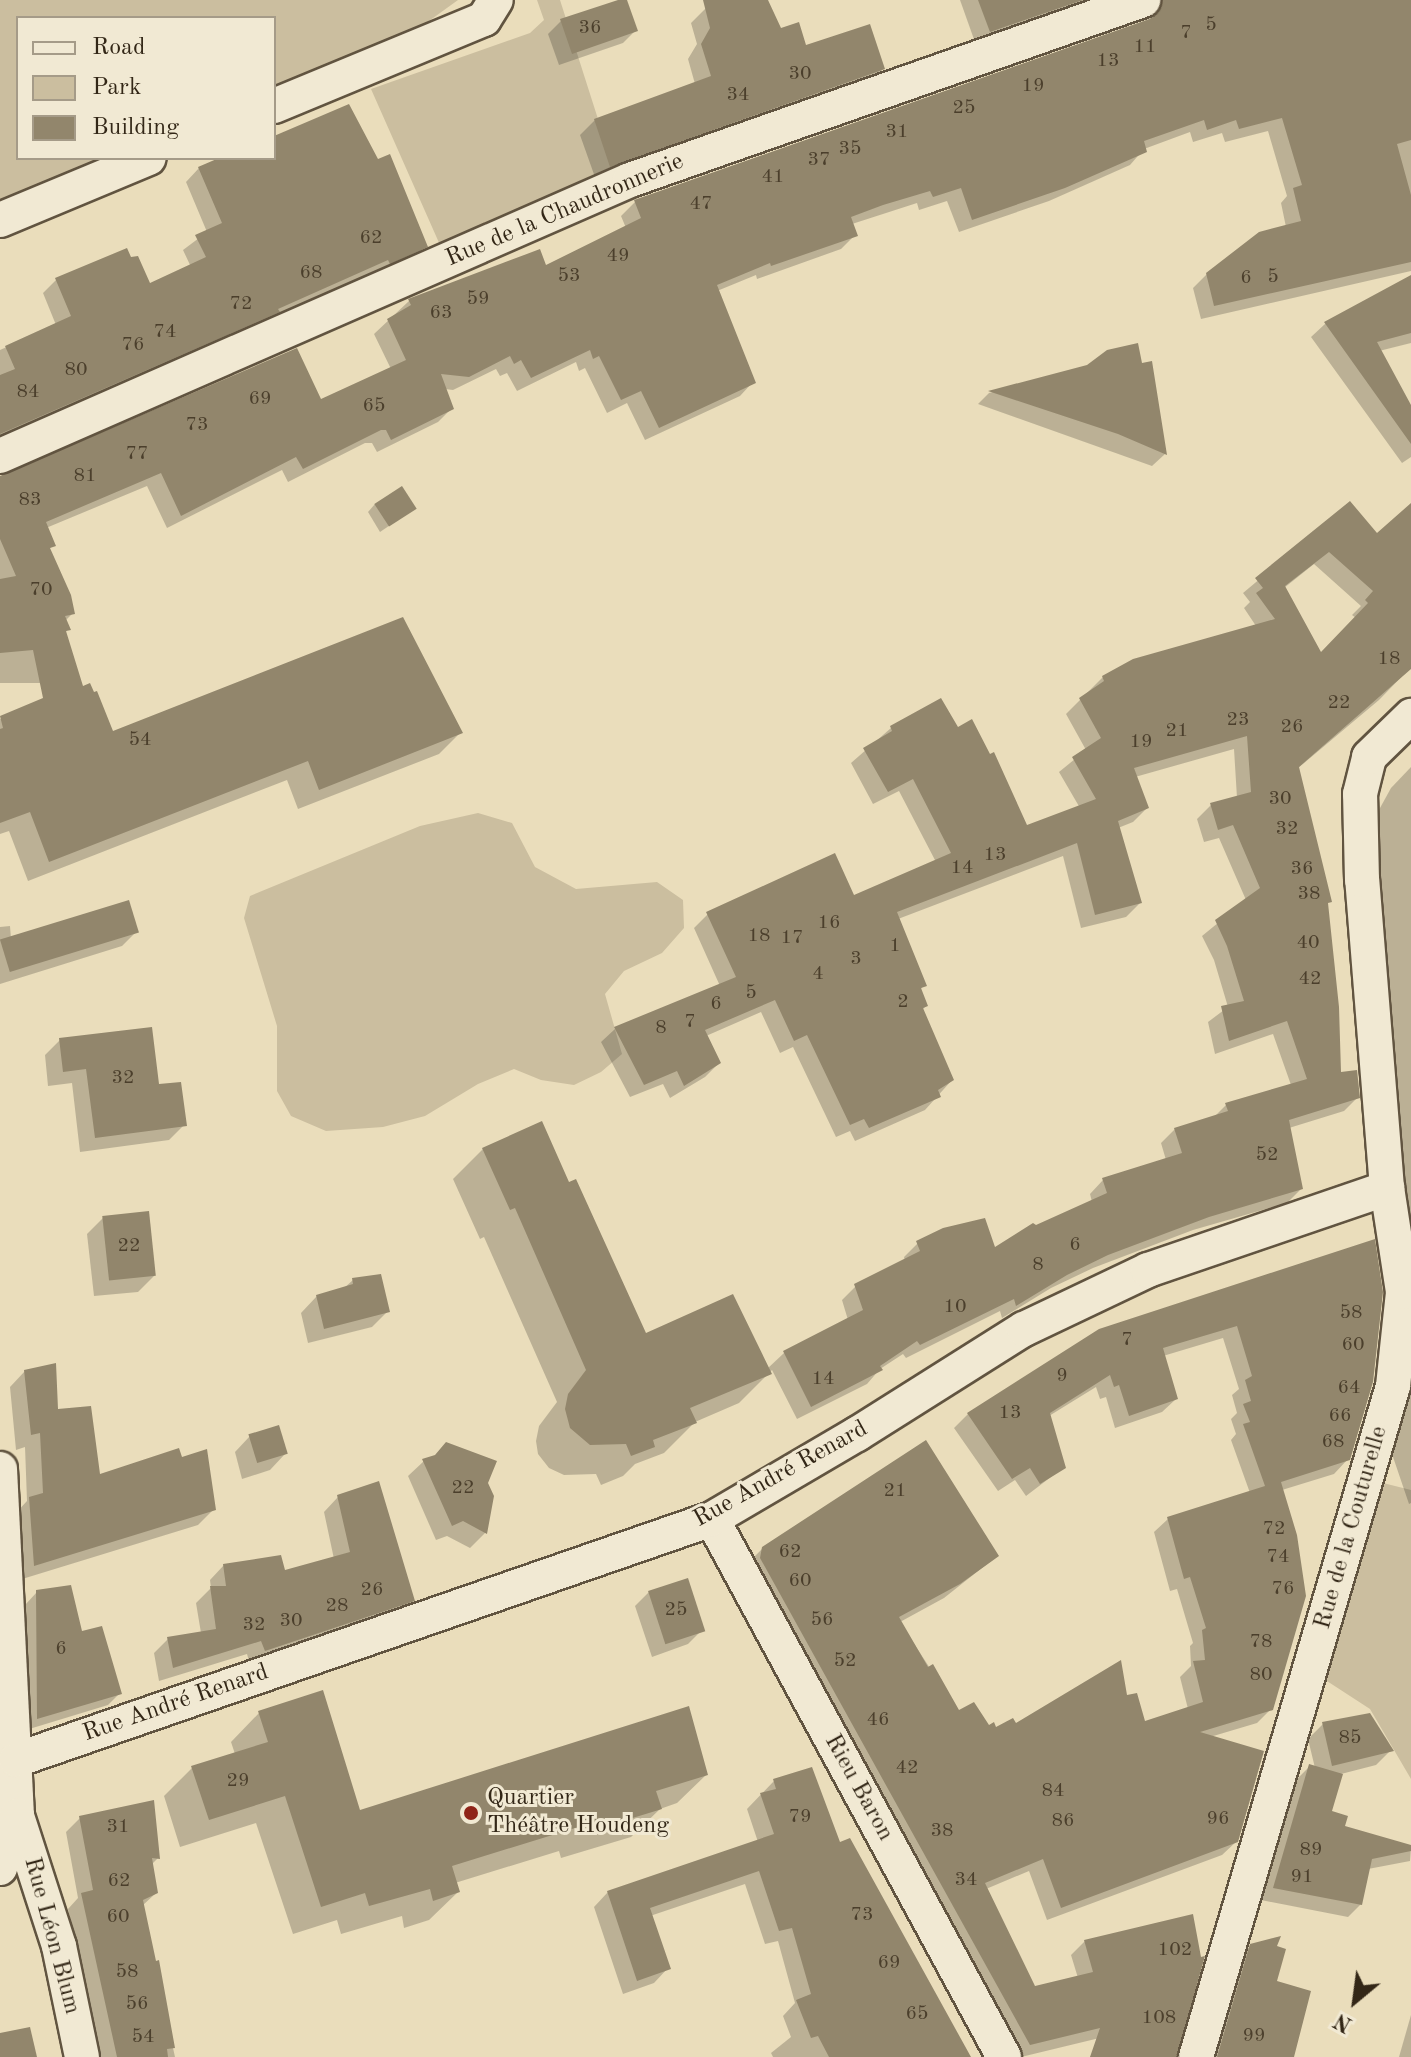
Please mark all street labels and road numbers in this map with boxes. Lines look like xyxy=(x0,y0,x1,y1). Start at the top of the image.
street label: Rue de la Chaudronnerie xyxy=(442,148,688,274)
street label: Rue André Renard xyxy=(689,1415,873,1535)
street label: Rue de la Couturelle xyxy=(1309,1423,1395,1633)
street label: Rue André Renard xyxy=(79,1659,273,1749)
street label: Rieu Baron xyxy=(817,1730,899,1846)
street label: Rue Léon Blum xyxy=(16,1854,86,2018)

